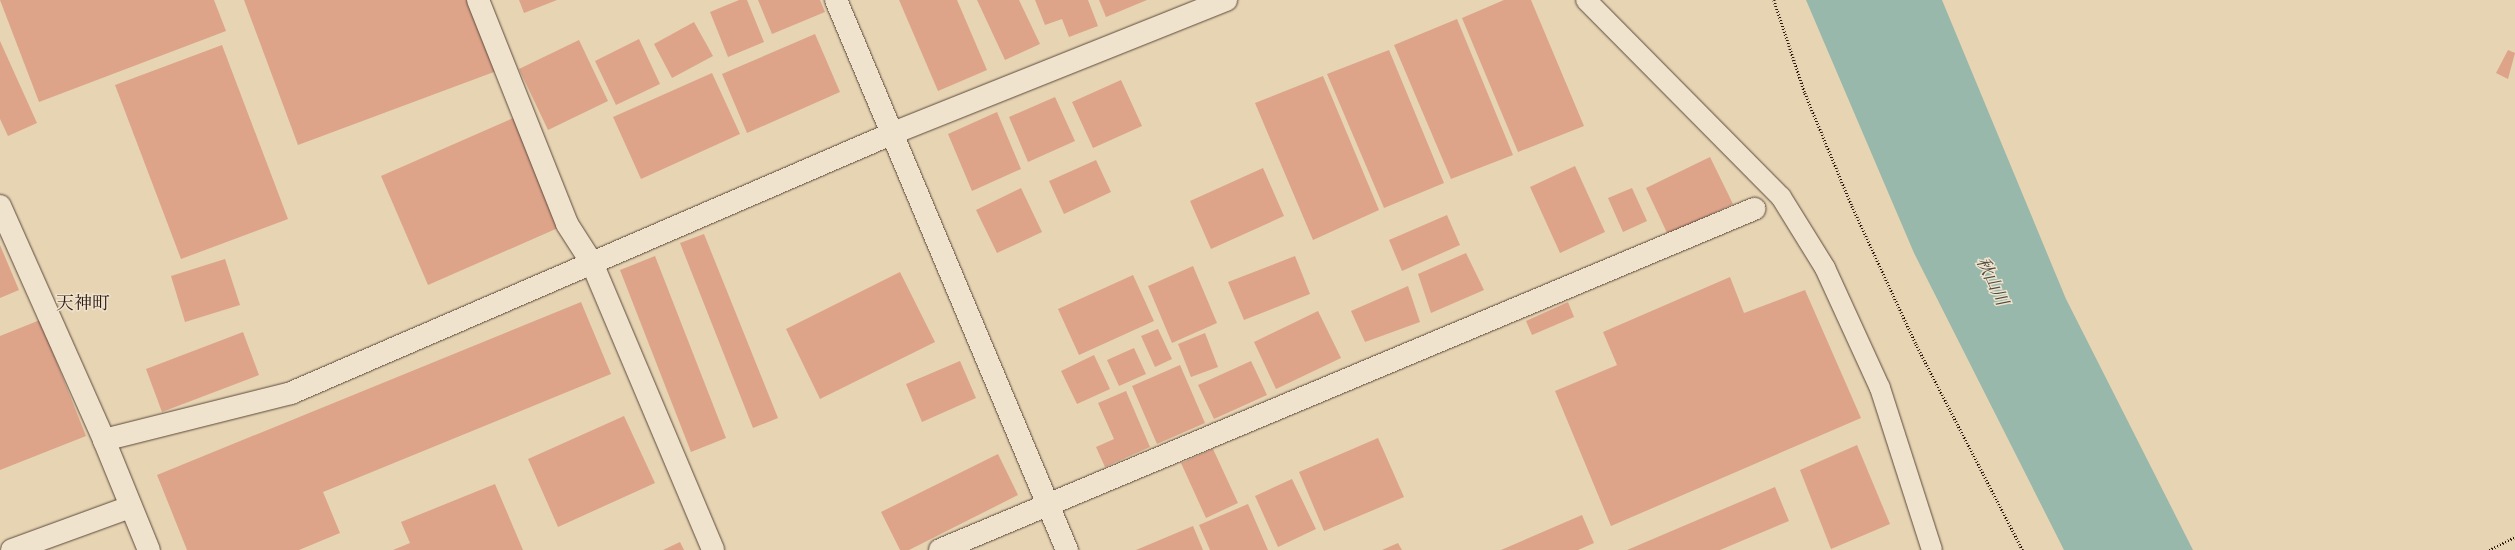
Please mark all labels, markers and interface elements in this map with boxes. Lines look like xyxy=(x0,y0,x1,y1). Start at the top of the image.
water label: 秋山川 xyxy=(1973,254,2013,308)
district label: 天神町 xyxy=(56,292,110,314)

